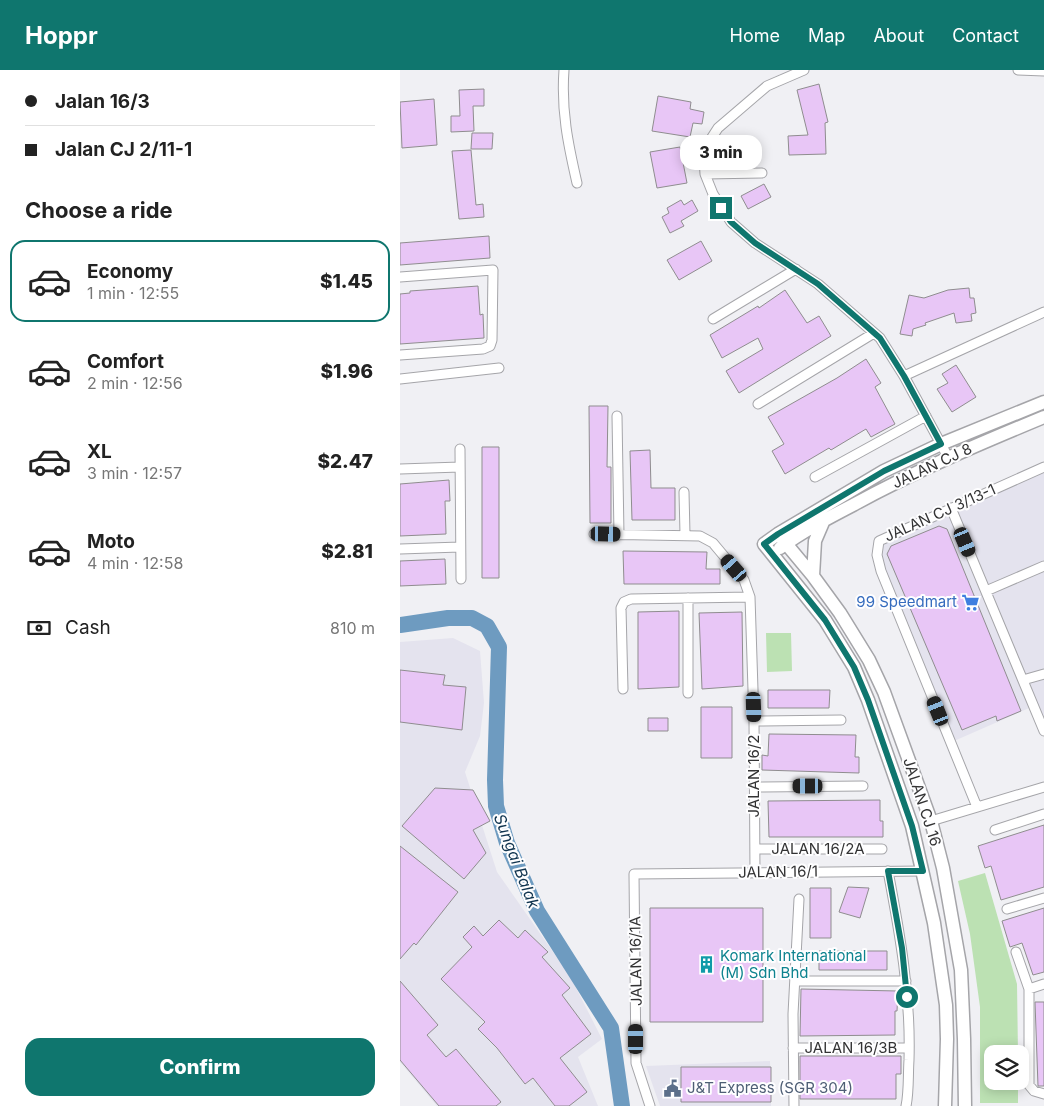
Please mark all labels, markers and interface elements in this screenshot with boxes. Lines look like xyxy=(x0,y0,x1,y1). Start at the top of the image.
text: Hoppr xyxy=(25,21,98,50)
text: Home xyxy=(730,25,780,46)
text: Map xyxy=(808,25,845,46)
text: About xyxy=(873,25,924,46)
text: Contact xyxy=(952,25,1019,46)
text: Jalan 16/3 xyxy=(55,90,150,113)
callout: 3 min xyxy=(680,136,762,170)
text: Jalan CJ 2/11-1 xyxy=(55,138,192,161)
text: 3 min xyxy=(699,142,743,162)
text: Choose a ride xyxy=(25,197,173,223)
route end xyxy=(710,197,732,219)
icon: car xyxy=(27,259,72,304)
text: Economy xyxy=(87,260,173,283)
text: $1.45 xyxy=(320,270,373,293)
text: 1 min · 12:55 xyxy=(87,283,179,303)
icon: car xyxy=(27,349,72,394)
text: Comfort xyxy=(87,350,164,373)
text: $1.96 xyxy=(321,360,373,383)
text: 2 min · 12:56 xyxy=(87,373,183,393)
icon: car xyxy=(27,439,72,484)
street label: JALAN CJ 8 xyxy=(889,439,975,492)
text: XL xyxy=(87,440,112,463)
text: $2.47 xyxy=(317,450,373,473)
text: 3 min · 12:57 xyxy=(87,463,182,483)
street label: JALAN CJ 3/13-1 xyxy=(881,480,998,546)
car xyxy=(952,525,977,559)
car xyxy=(590,526,621,542)
icon: car xyxy=(27,529,72,574)
text: Moto xyxy=(87,530,135,553)
text: $2.81 xyxy=(321,540,373,563)
car xyxy=(718,552,749,584)
text: 4 min · 12:58 xyxy=(87,553,183,573)
place label: 99 Speedmart xyxy=(856,592,957,611)
supermarket icon: 99 Speedmart xyxy=(961,592,981,612)
icon: cash xyxy=(25,614,53,642)
text: Cash xyxy=(65,616,111,639)
text: 810 m xyxy=(330,618,375,638)
car xyxy=(745,692,762,722)
car xyxy=(925,694,950,728)
street label: JALAN 16/2 xyxy=(744,735,763,817)
street label: JALAN CJ 16 xyxy=(899,755,946,849)
car xyxy=(793,779,823,794)
water label: Sungai Balak xyxy=(490,811,544,911)
street label: JALAN 16/2A xyxy=(771,839,865,858)
street label: JALAN 16/1 xyxy=(738,861,818,882)
street label: JALAN 16/1A xyxy=(625,916,646,1006)
place label: Komark International (M) Sdn Bhd xyxy=(720,946,866,982)
building icon: Komark International (M) Sdn Bhd xyxy=(696,955,716,975)
route start xyxy=(896,986,918,1008)
car xyxy=(628,1024,643,1054)
button: Confirm xyxy=(25,1038,375,1096)
street label: JALAN 16/3B xyxy=(805,1038,897,1057)
map controls xyxy=(984,1045,1029,1090)
button: layers xyxy=(984,1045,1029,1090)
public building icon: J&T Express (SGR 304) xyxy=(663,1078,683,1098)
place label: J&T Express (SGR 304) xyxy=(687,1078,853,1097)

